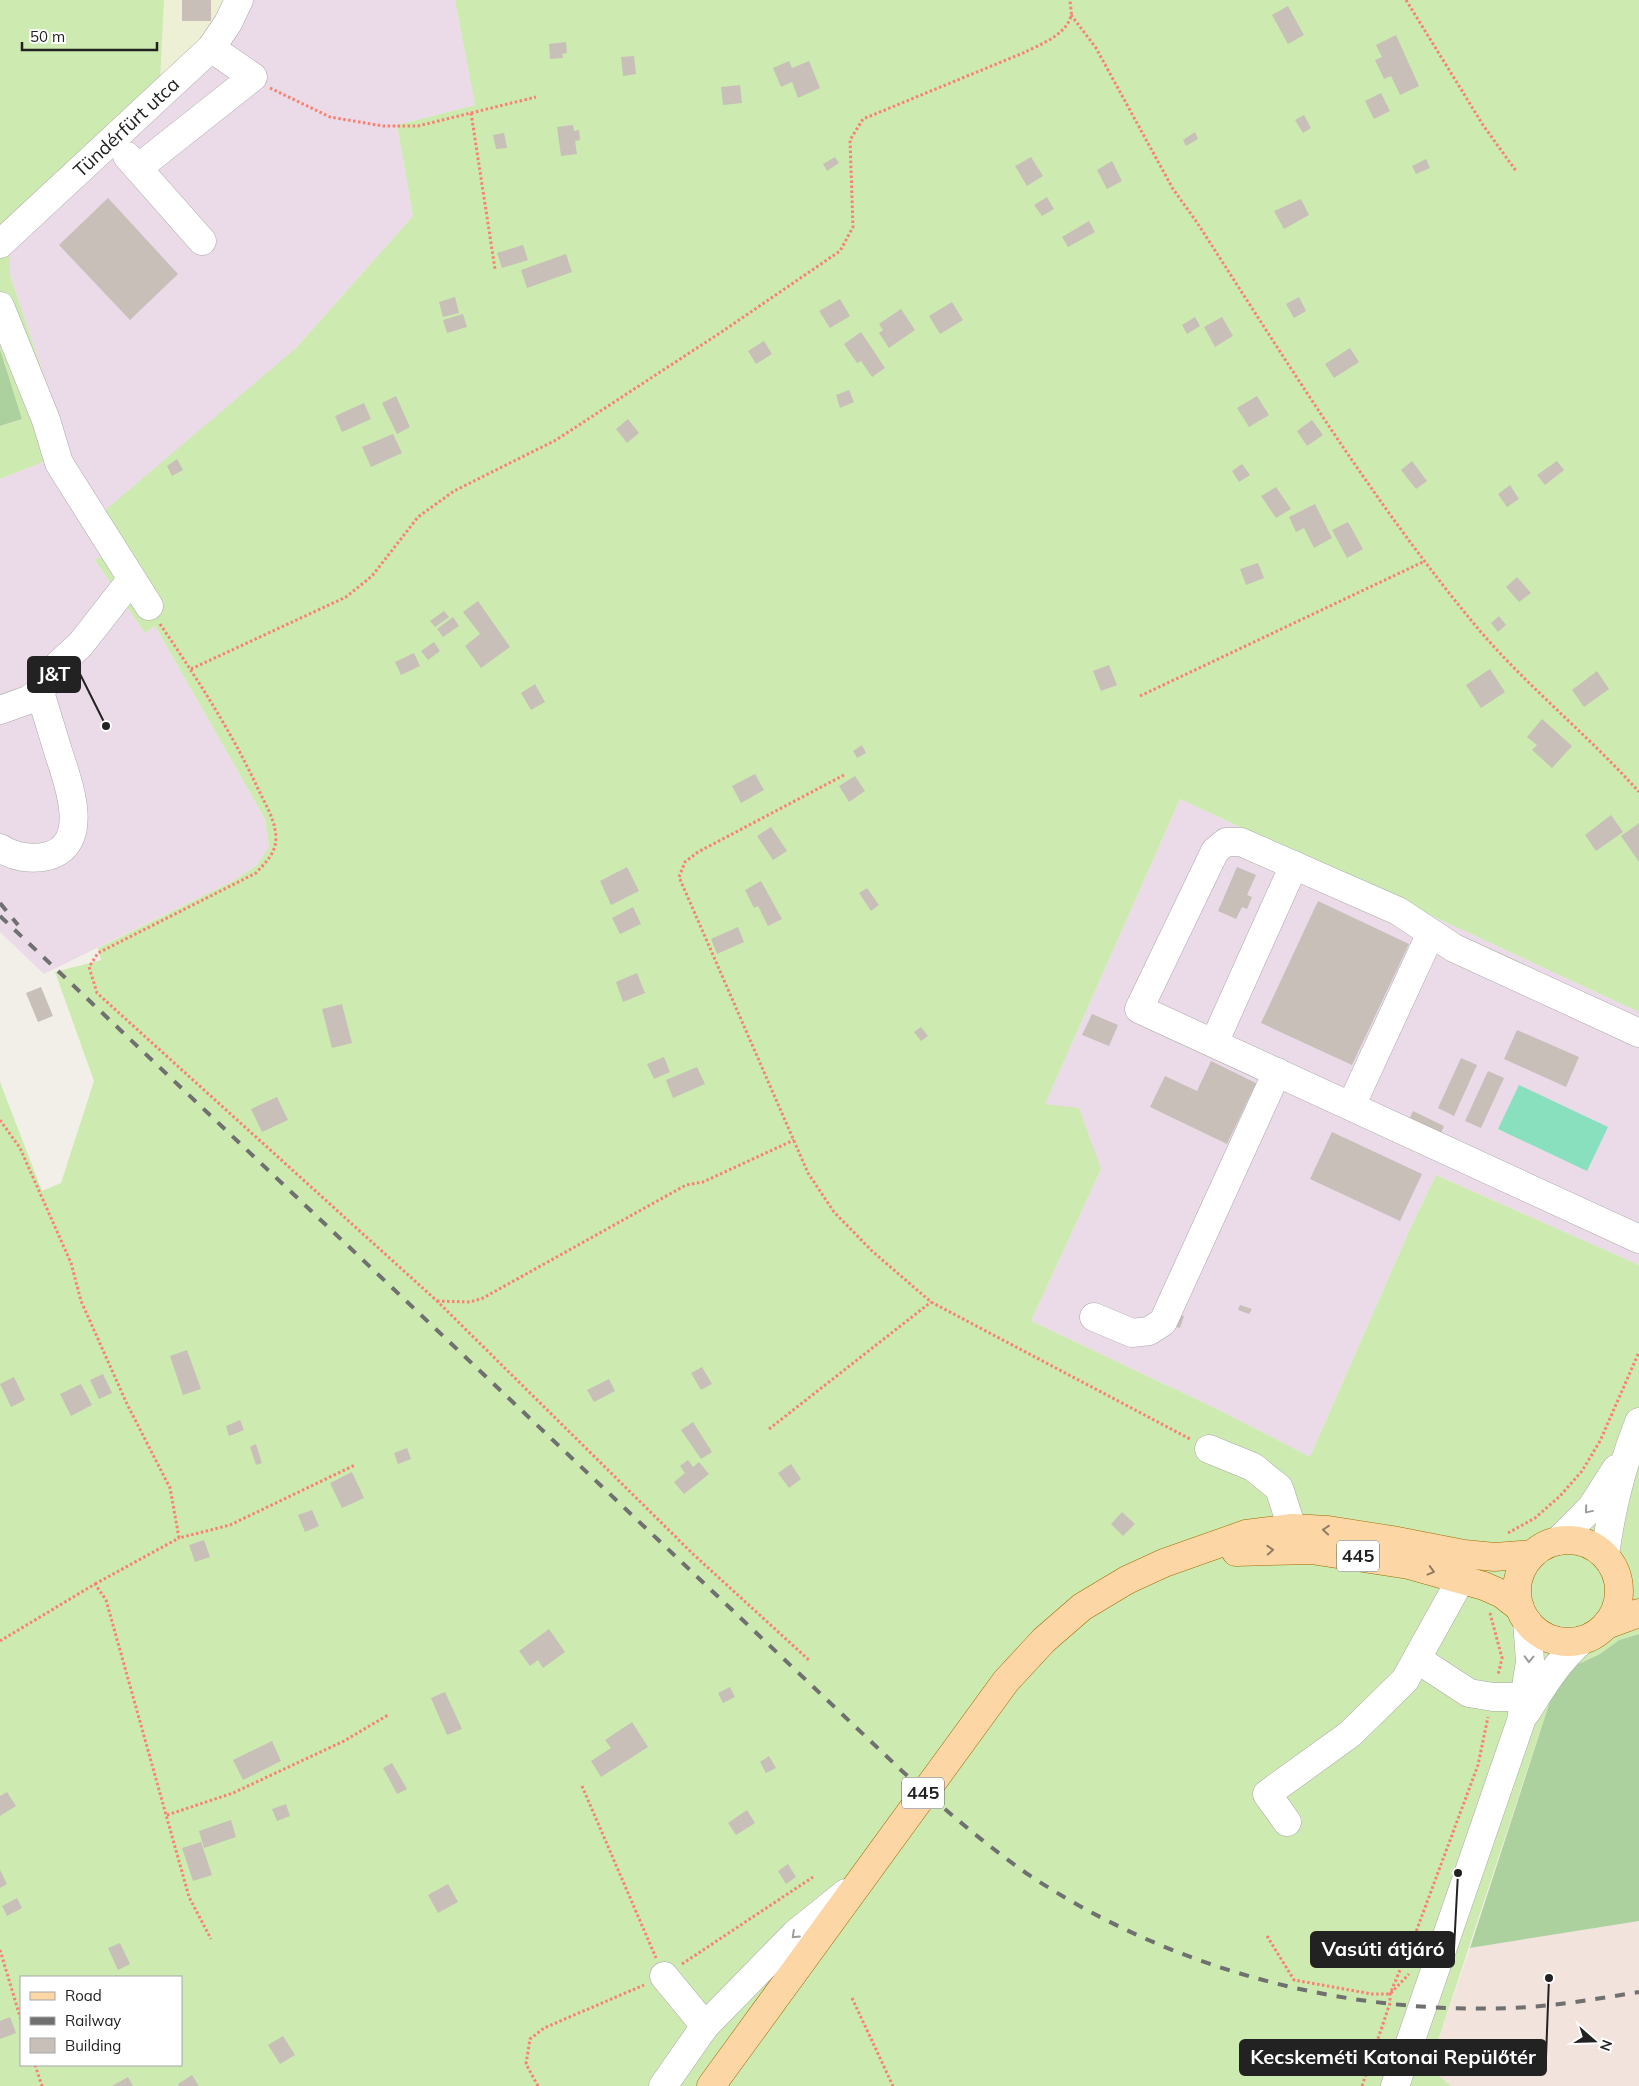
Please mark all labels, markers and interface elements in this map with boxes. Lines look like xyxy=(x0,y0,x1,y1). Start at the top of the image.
scale bar xyxy=(22,20,158,52)
text: 50 m xyxy=(30,27,65,46)
street label: Tündérfürt utca xyxy=(68,72,184,182)
callout: J&T xyxy=(28,657,80,692)
text: J&T xyxy=(38,661,71,686)
one-way arrow xyxy=(1586,1504,1594,1513)
one-way arrow xyxy=(1321,1525,1329,1536)
road number: 445 xyxy=(1337,1540,1379,1572)
one-way arrow xyxy=(1267,1545,1275,1556)
one-way arrow xyxy=(1426,1565,1434,1575)
one-way arrow xyxy=(1524,1656,1534,1664)
road number: 445 xyxy=(902,1778,944,1809)
one-way arrow xyxy=(791,1929,800,1938)
callout: Vasúti átjáró xyxy=(1311,1932,1454,1967)
text: Vasúti átjáró xyxy=(1321,1936,1445,1961)
legend xyxy=(20,1976,182,2066)
text: Road xyxy=(65,1986,102,2005)
text: Railway xyxy=(65,2011,121,2030)
north arrow xyxy=(1569,2016,1619,2066)
text: Building xyxy=(65,2036,121,2055)
text: N xyxy=(1596,2037,1616,2053)
callout: Kecskeméti Katonai Repülőtér xyxy=(1240,2040,1546,2075)
text: Kecskeméti Katonai Repülőtér xyxy=(1250,2044,1536,2069)

